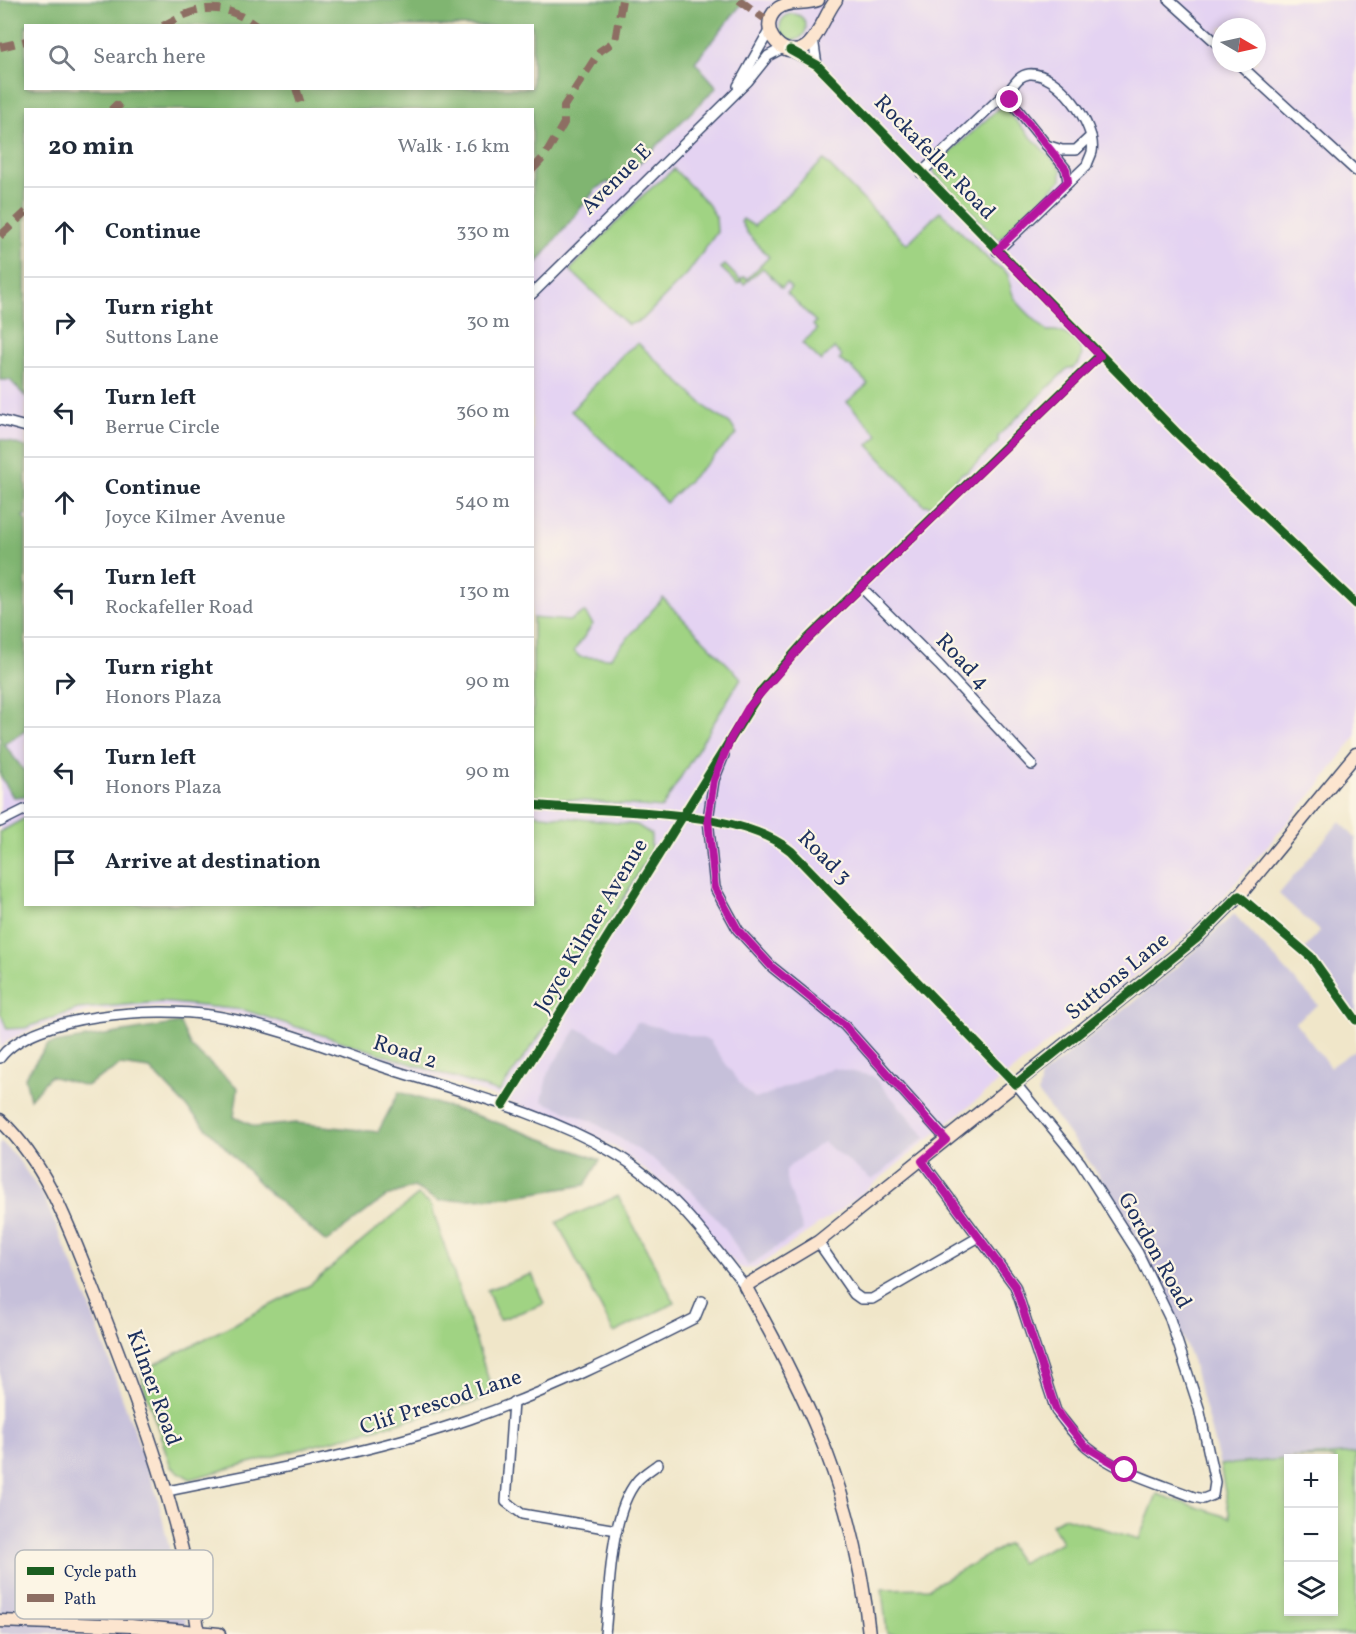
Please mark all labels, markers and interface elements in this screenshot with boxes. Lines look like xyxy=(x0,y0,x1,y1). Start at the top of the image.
north arrow xyxy=(1212,18,1266,72)
search box xyxy=(24,24,534,90)
icon: search xyxy=(45,41,78,74)
text: Search here xyxy=(93,42,206,73)
route end xyxy=(996,86,1022,112)
street label: Rockafeller Road xyxy=(866,88,1002,228)
text: 20 min xyxy=(48,129,134,165)
text: Walk · 1.6 km xyxy=(397,133,510,161)
street label: Avenue E xyxy=(574,137,660,223)
icon: ahead xyxy=(48,216,81,249)
text: Continue xyxy=(105,217,201,248)
text: 330 m xyxy=(456,218,510,246)
text: Turn right xyxy=(105,293,213,324)
icon: right xyxy=(48,306,81,339)
text: 30 m xyxy=(466,308,510,336)
text: Suttons Lane xyxy=(105,324,219,352)
text: Turn left xyxy=(105,383,196,414)
icon: left xyxy=(48,396,81,429)
text: 360 m xyxy=(456,398,510,426)
text: Berrue Circle xyxy=(105,414,220,442)
text: Continue xyxy=(105,473,201,504)
icon: ahead xyxy=(48,486,81,519)
text: 540 m xyxy=(455,488,510,516)
text: Joyce Kilmer Avenue xyxy=(105,504,286,532)
text: Turn left xyxy=(105,563,196,594)
icon: left xyxy=(48,576,81,609)
text: 130 m xyxy=(459,578,510,606)
text: Rockafeller Road xyxy=(105,594,254,622)
street label: Road 4 xyxy=(928,627,996,697)
text: Turn right xyxy=(105,653,213,684)
icon: right xyxy=(48,666,81,699)
text: 90 m xyxy=(466,668,510,696)
text: Honors Plaza xyxy=(105,684,222,712)
text: Turn left xyxy=(105,743,196,774)
icon: left xyxy=(48,756,81,789)
text: 90 m xyxy=(466,758,510,786)
text: Honors Plaza xyxy=(105,774,222,802)
street label: Road 3 xyxy=(790,824,858,892)
street label: Joyce Kilmer Avenue xyxy=(528,833,656,1019)
icon: arrive xyxy=(48,846,81,879)
text: Arrive at destination xyxy=(105,847,321,878)
street label: Suttons Lane xyxy=(1060,926,1176,1028)
street label: Road 2 xyxy=(369,1028,441,1078)
street label: Gordon Road xyxy=(1109,1187,1199,1315)
street label: Kilmer Road xyxy=(118,1326,188,1450)
street label: Clif Prescod Lane xyxy=(356,1362,526,1444)
map controls xyxy=(1284,1454,1338,1616)
button: + xyxy=(1284,1454,1338,1508)
route start xyxy=(1111,1456,1137,1482)
button: − xyxy=(1284,1508,1338,1562)
legend xyxy=(15,1550,213,1619)
text: Cycle path xyxy=(64,1562,137,1584)
button: layers xyxy=(1284,1562,1338,1616)
text: Path xyxy=(64,1589,96,1611)

